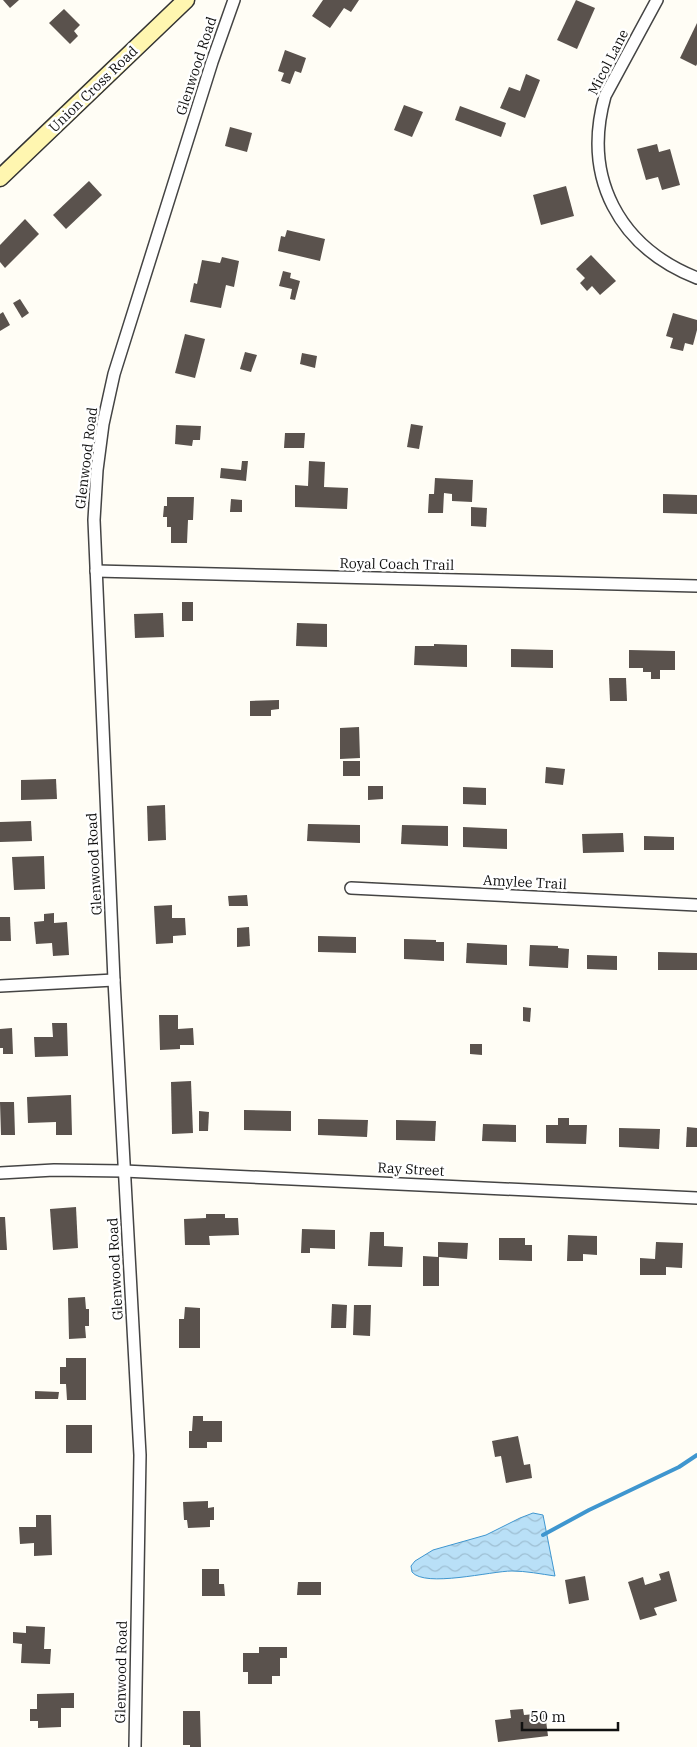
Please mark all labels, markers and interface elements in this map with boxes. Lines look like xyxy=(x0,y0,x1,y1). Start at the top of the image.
street label: Glenwood Road xyxy=(172,14,221,118)
street label: Micol Lane xyxy=(584,26,632,98)
street label: Union Cross Road xyxy=(45,42,142,136)
street label: Glenwood Road xyxy=(71,406,101,510)
street label: Royal Coach Trail xyxy=(340,554,454,574)
street label: Glenwood Road xyxy=(82,812,106,916)
street label: Amylee Trail xyxy=(483,871,567,893)
street label: Ray Street xyxy=(377,1158,445,1180)
street label: Glenwood Road xyxy=(103,1217,127,1321)
street label: Glenwood Road xyxy=(111,1620,131,1723)
scale bar xyxy=(522,1700,618,1732)
text: 50 m xyxy=(530,1707,566,1726)

